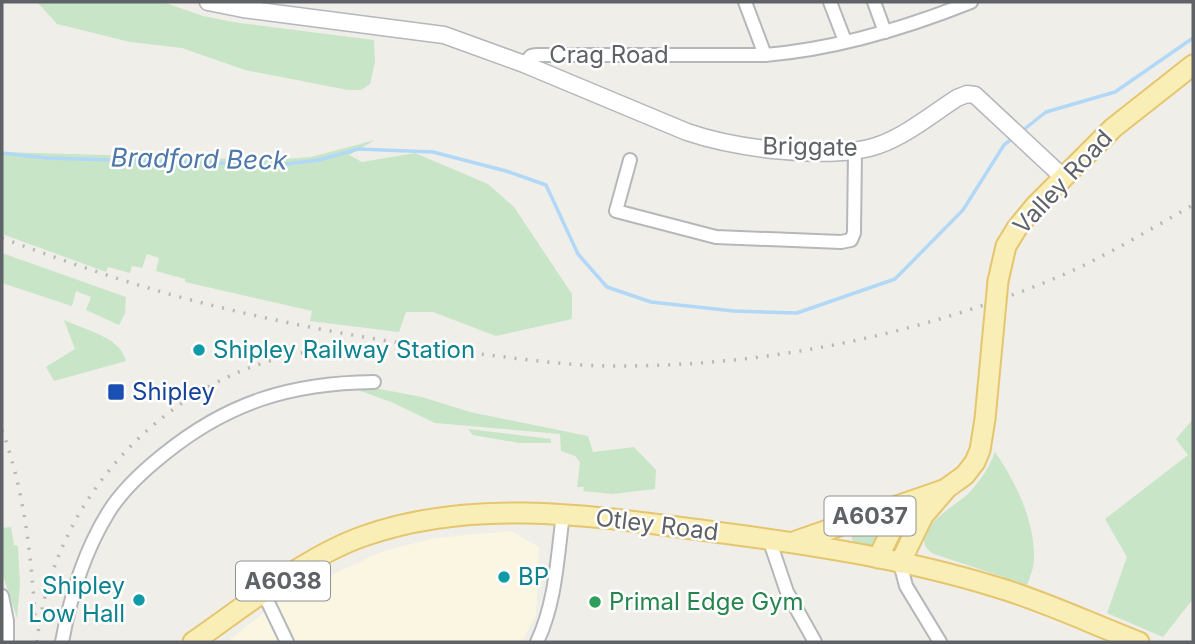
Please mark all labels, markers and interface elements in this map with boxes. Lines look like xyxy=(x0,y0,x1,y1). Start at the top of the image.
street label: Crag Road xyxy=(549,40,669,69)
street label: Valley Road xyxy=(1007,123,1118,240)
street label: Briggate xyxy=(762,131,858,162)
water label: Bradford Beck xyxy=(110,141,288,176)
place label: Shipley Railway Station xyxy=(213,335,475,364)
marker: Shipley Railway Station xyxy=(191,342,207,358)
place label: Shipley xyxy=(132,377,215,406)
marker: Shipley xyxy=(106,382,126,402)
road number: A6037 xyxy=(824,496,916,536)
street label: Otley Road xyxy=(594,503,720,546)
road number: A6038 xyxy=(236,562,330,600)
place label: BP xyxy=(518,562,549,591)
marker: BP xyxy=(496,569,512,585)
place label: Shipley Low Hall xyxy=(28,571,125,628)
place label: Primal Edge Gym xyxy=(609,587,804,616)
marker: Shipley Low Hall xyxy=(131,592,147,608)
marker: Primal Edge Gym xyxy=(587,594,603,610)

